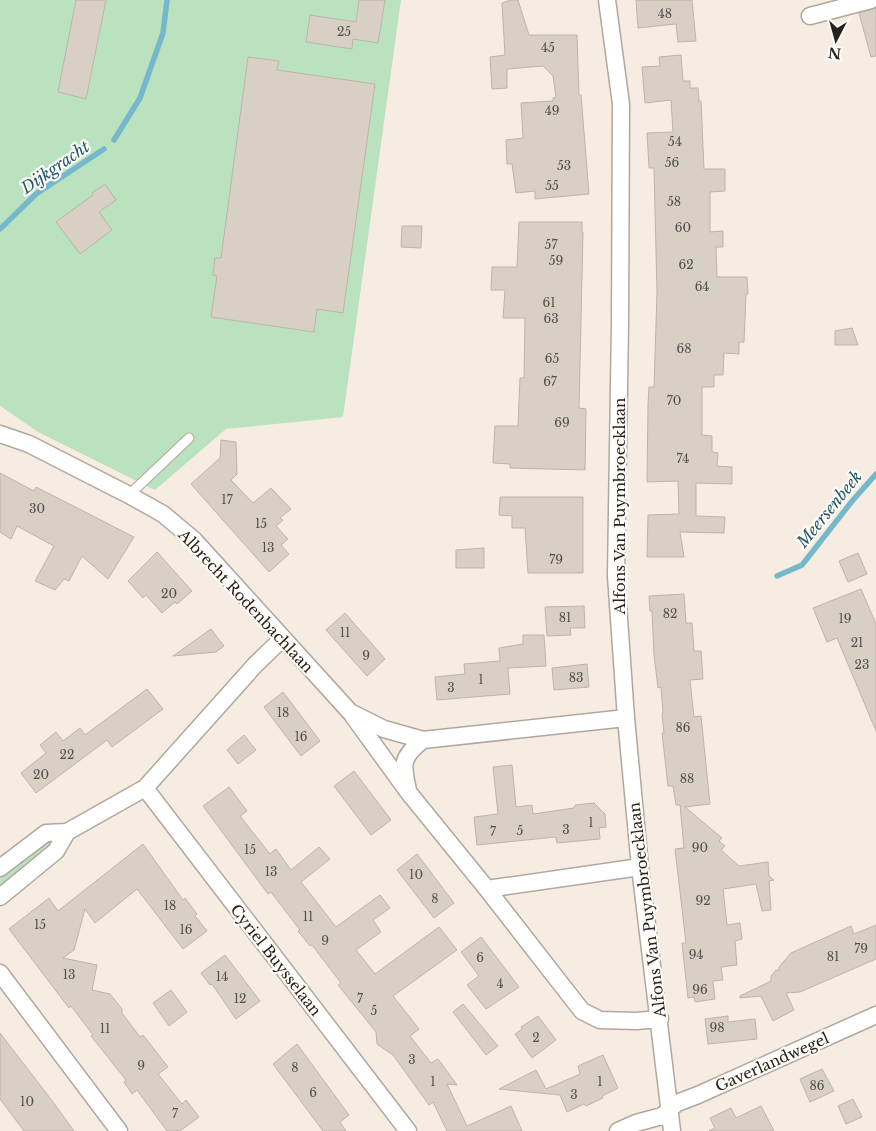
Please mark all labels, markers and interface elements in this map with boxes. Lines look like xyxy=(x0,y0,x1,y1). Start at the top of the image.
house number: 48 xyxy=(658,6,672,21)
north arrow xyxy=(811,15,861,65)
house number: 25 xyxy=(337,24,351,39)
house number: 45 xyxy=(541,40,555,55)
text: N xyxy=(827,43,842,63)
house number: 49 xyxy=(545,103,559,118)
house number: 54 xyxy=(668,134,682,149)
water label: Dijkgracht xyxy=(16,136,93,198)
house number: 56 xyxy=(665,155,680,170)
house number: 53 xyxy=(557,158,571,173)
house number: 55 xyxy=(545,178,559,193)
house number: 58 xyxy=(667,194,681,209)
house number: 60 xyxy=(675,220,691,235)
house number: 57 xyxy=(545,237,558,252)
house number: 59 xyxy=(549,253,563,268)
house number: 62 xyxy=(678,257,694,272)
house number: 64 xyxy=(695,279,709,294)
house number: 61 xyxy=(542,295,556,310)
house number: 63 xyxy=(543,311,559,326)
house number: 68 xyxy=(677,341,692,356)
house number: 65 xyxy=(545,351,559,366)
house number: 67 xyxy=(543,374,558,389)
house number: 70 xyxy=(667,393,681,408)
street label: Alfons Van Puymbroecklaan xyxy=(610,398,629,615)
house number: 69 xyxy=(554,415,570,430)
house number: 74 xyxy=(677,451,689,466)
water label: Meersenbeek xyxy=(792,467,866,552)
house number: 17 xyxy=(221,492,234,507)
house number: 30 xyxy=(29,501,45,516)
house number: 15 xyxy=(255,516,267,531)
street label: Albrecht Rodenbachlaan xyxy=(174,525,317,677)
house number: 13 xyxy=(262,540,274,555)
house number: 79 xyxy=(549,552,563,567)
house number: 20 xyxy=(161,586,177,601)
house number: 82 xyxy=(663,606,677,621)
house number: 81 xyxy=(559,610,571,625)
house number: 19 xyxy=(838,611,852,626)
house number: 11 xyxy=(340,625,350,640)
house number: 21 xyxy=(851,635,863,650)
house number: 9 xyxy=(362,648,370,663)
house number: 23 xyxy=(855,657,869,672)
house number: 83 xyxy=(569,670,583,685)
house number: 1 xyxy=(478,672,484,687)
house number: 3 xyxy=(447,680,455,695)
house number: 18 xyxy=(277,705,289,720)
house number: 86 xyxy=(676,720,691,735)
house number: 16 xyxy=(294,729,308,744)
house number: 22 xyxy=(60,747,74,762)
house number: 20 xyxy=(33,767,49,782)
house number: 88 xyxy=(680,771,694,786)
street label: Alfons Van Puymbroecklaan xyxy=(624,801,670,1020)
house number: 1 xyxy=(588,815,594,830)
house number: 3 xyxy=(562,822,570,837)
house number: 5 xyxy=(517,823,524,838)
house number: 7 xyxy=(490,824,497,839)
house number: 90 xyxy=(692,840,708,855)
house number: 15 xyxy=(244,842,256,857)
house number: 13 xyxy=(265,864,277,879)
house number: 10 xyxy=(409,867,423,882)
house number: 8 xyxy=(431,891,439,906)
house number: 92 xyxy=(695,893,711,908)
house number: 18 xyxy=(164,898,176,913)
street label: Cyriel Buysselaan xyxy=(226,900,326,1020)
house number: 11 xyxy=(303,909,313,924)
house number: 15 xyxy=(34,917,46,932)
house number: 16 xyxy=(179,922,193,937)
house number: 9 xyxy=(321,933,329,948)
house number: 79 xyxy=(854,941,868,956)
house number: 94 xyxy=(689,947,703,962)
house number: 81 xyxy=(827,949,839,964)
house number: 6 xyxy=(476,950,484,965)
house number: 13 xyxy=(63,967,75,982)
house number: 14 xyxy=(216,969,228,984)
house number: 4 xyxy=(496,976,504,991)
house number: 96 xyxy=(692,982,708,997)
house number: 12 xyxy=(234,991,246,1006)
house number: 7 xyxy=(357,991,364,1006)
house number: 5 xyxy=(371,1003,378,1018)
house number: 98 xyxy=(710,1020,725,1035)
house number: 11 xyxy=(100,1021,110,1036)
street label: Gaverlandwegel xyxy=(712,1028,832,1096)
house number: 2 xyxy=(532,1030,540,1045)
house number: 3 xyxy=(408,1052,416,1067)
house number: 9 xyxy=(137,1058,145,1073)
house number: 8 xyxy=(291,1060,299,1075)
house number: 1 xyxy=(430,1074,436,1089)
house number: 1 xyxy=(597,1074,603,1089)
house number: 86 xyxy=(810,1078,825,1093)
house number: 6 xyxy=(309,1085,317,1100)
house number: 3 xyxy=(570,1087,578,1102)
house number: 10 xyxy=(20,1094,34,1109)
house number: 7 xyxy=(172,1106,179,1121)

